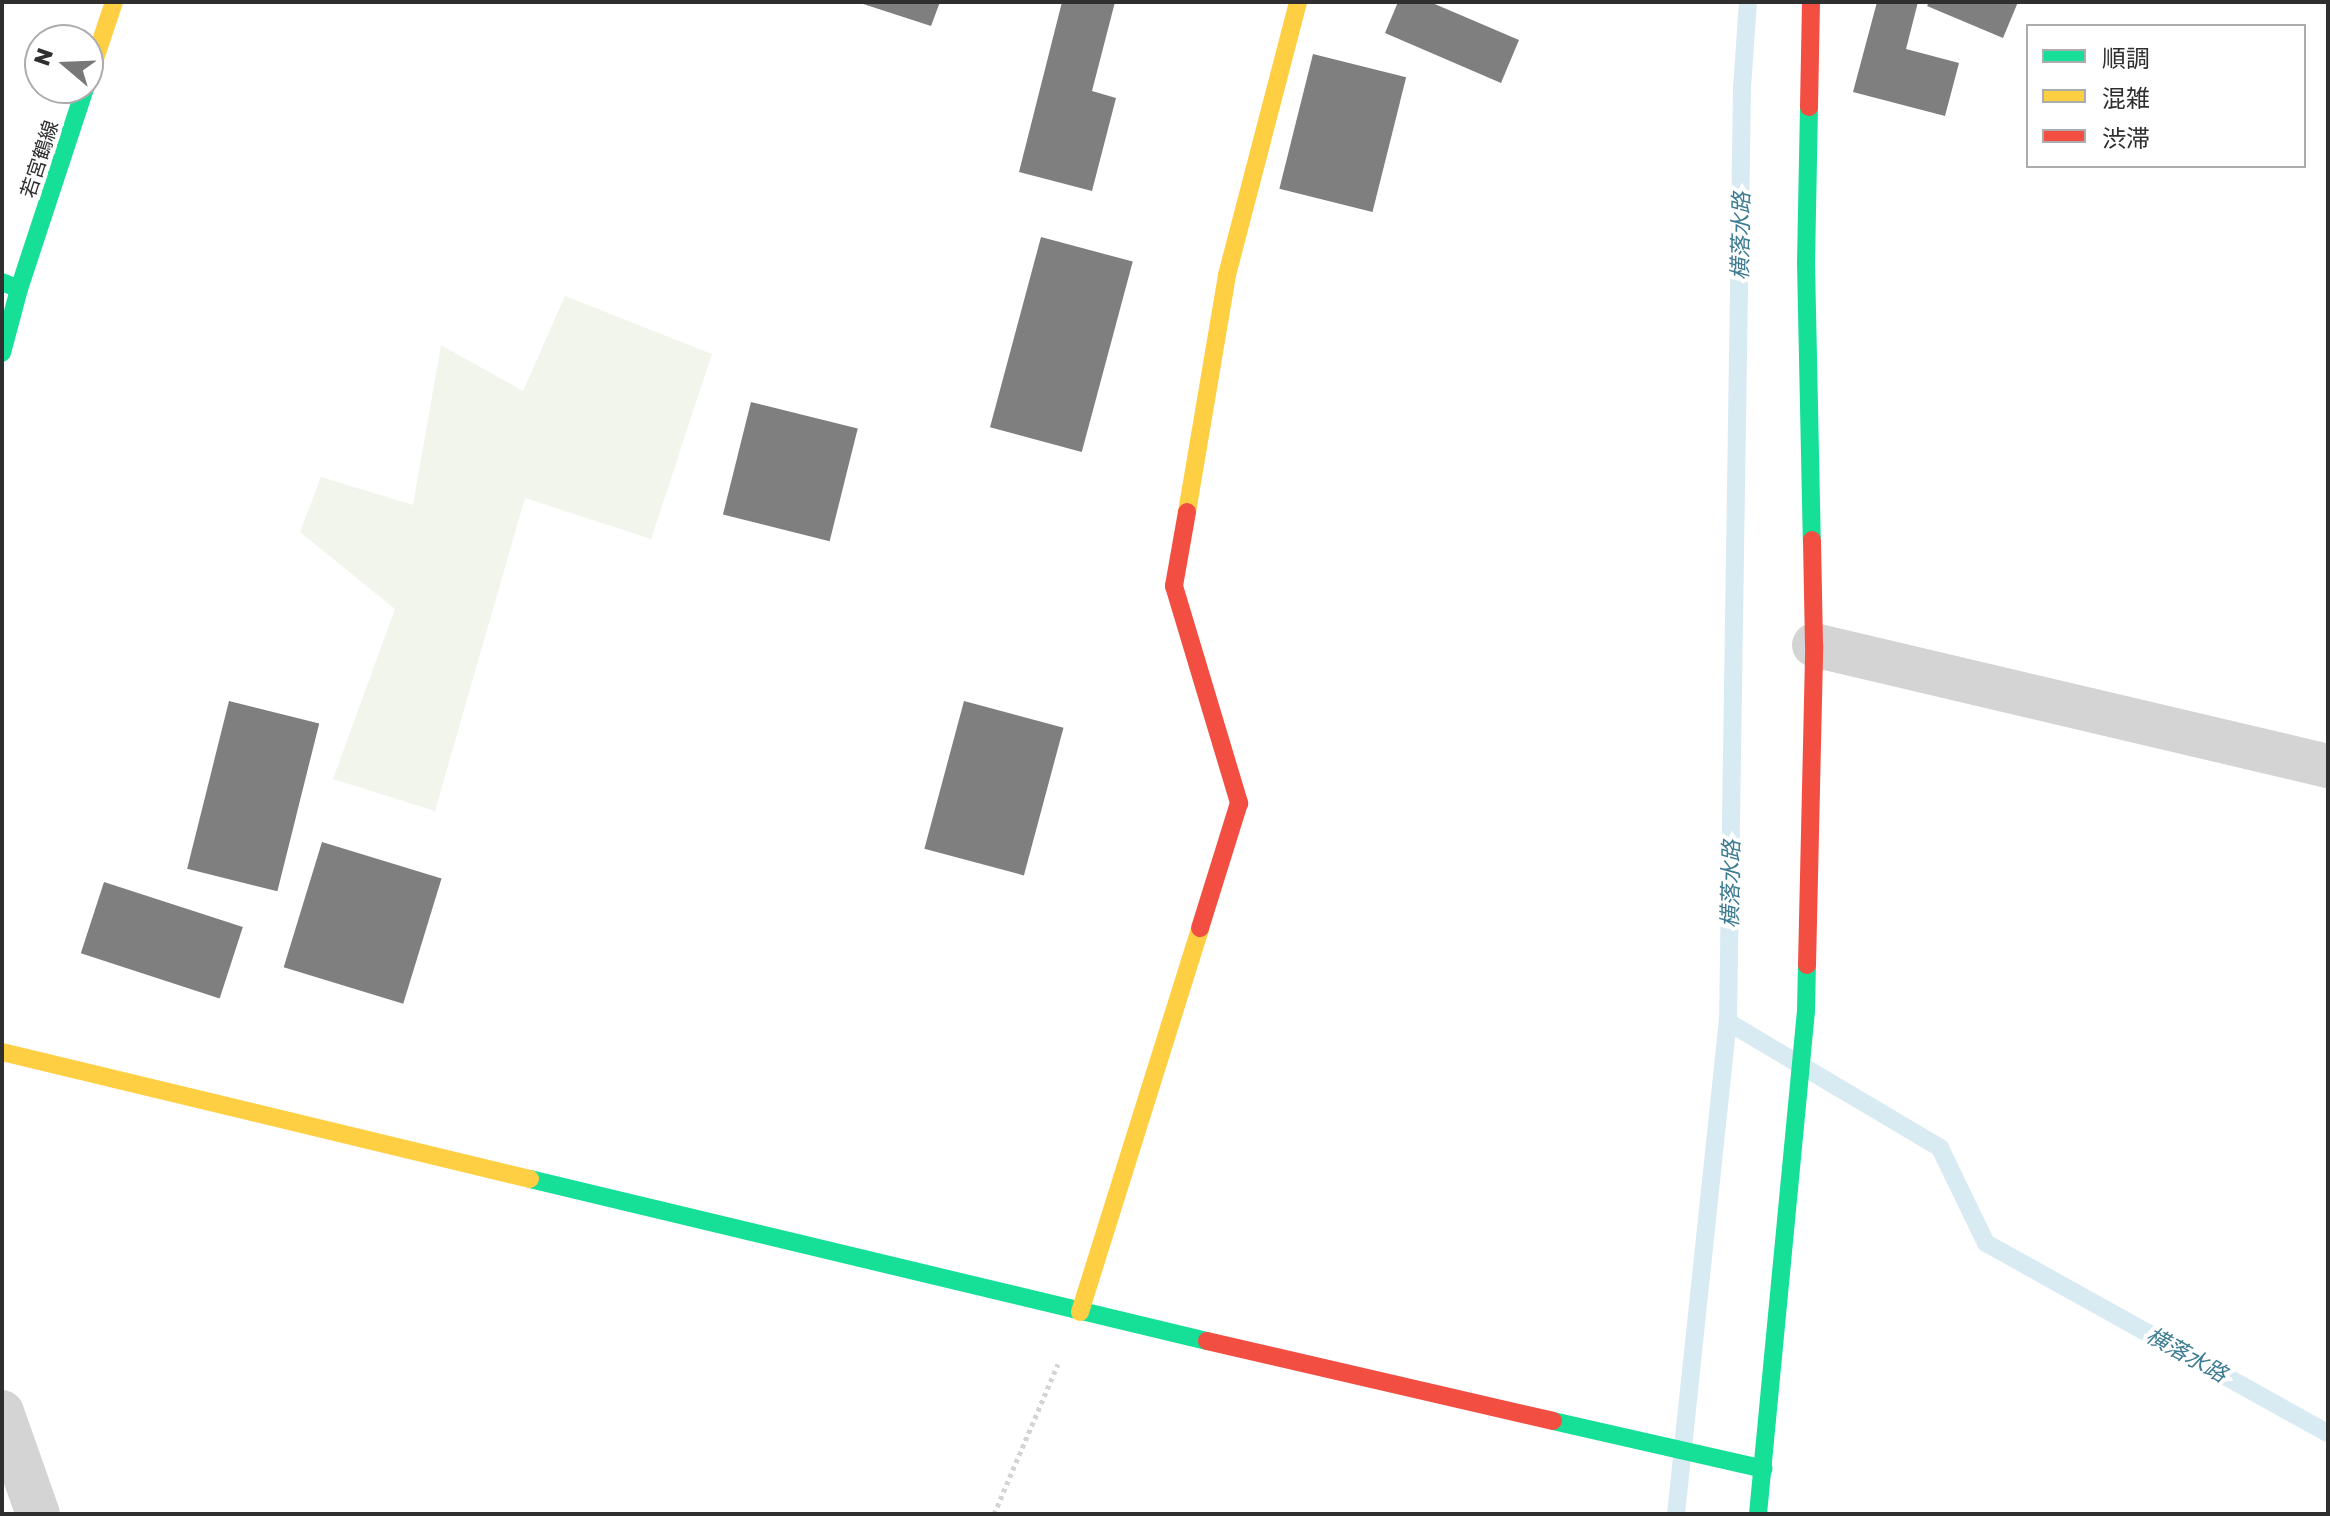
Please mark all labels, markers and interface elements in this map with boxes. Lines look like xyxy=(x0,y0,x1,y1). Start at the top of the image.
north arrow xyxy=(24,24,104,104)
legend xyxy=(2026,24,2306,168)
text: 順調 xyxy=(2102,43,2150,72)
text: N xyxy=(27,44,58,69)
text: 混雑 xyxy=(2102,83,2150,112)
street label: 若宮鶴線 xyxy=(15,117,63,201)
text: 渋滞 xyxy=(2102,123,2150,152)
water label: 横落水路 xyxy=(1726,192,1754,280)
water label: 横落水路 xyxy=(1716,840,1744,928)
water label: 横落水路 xyxy=(2142,1321,2232,1387)

